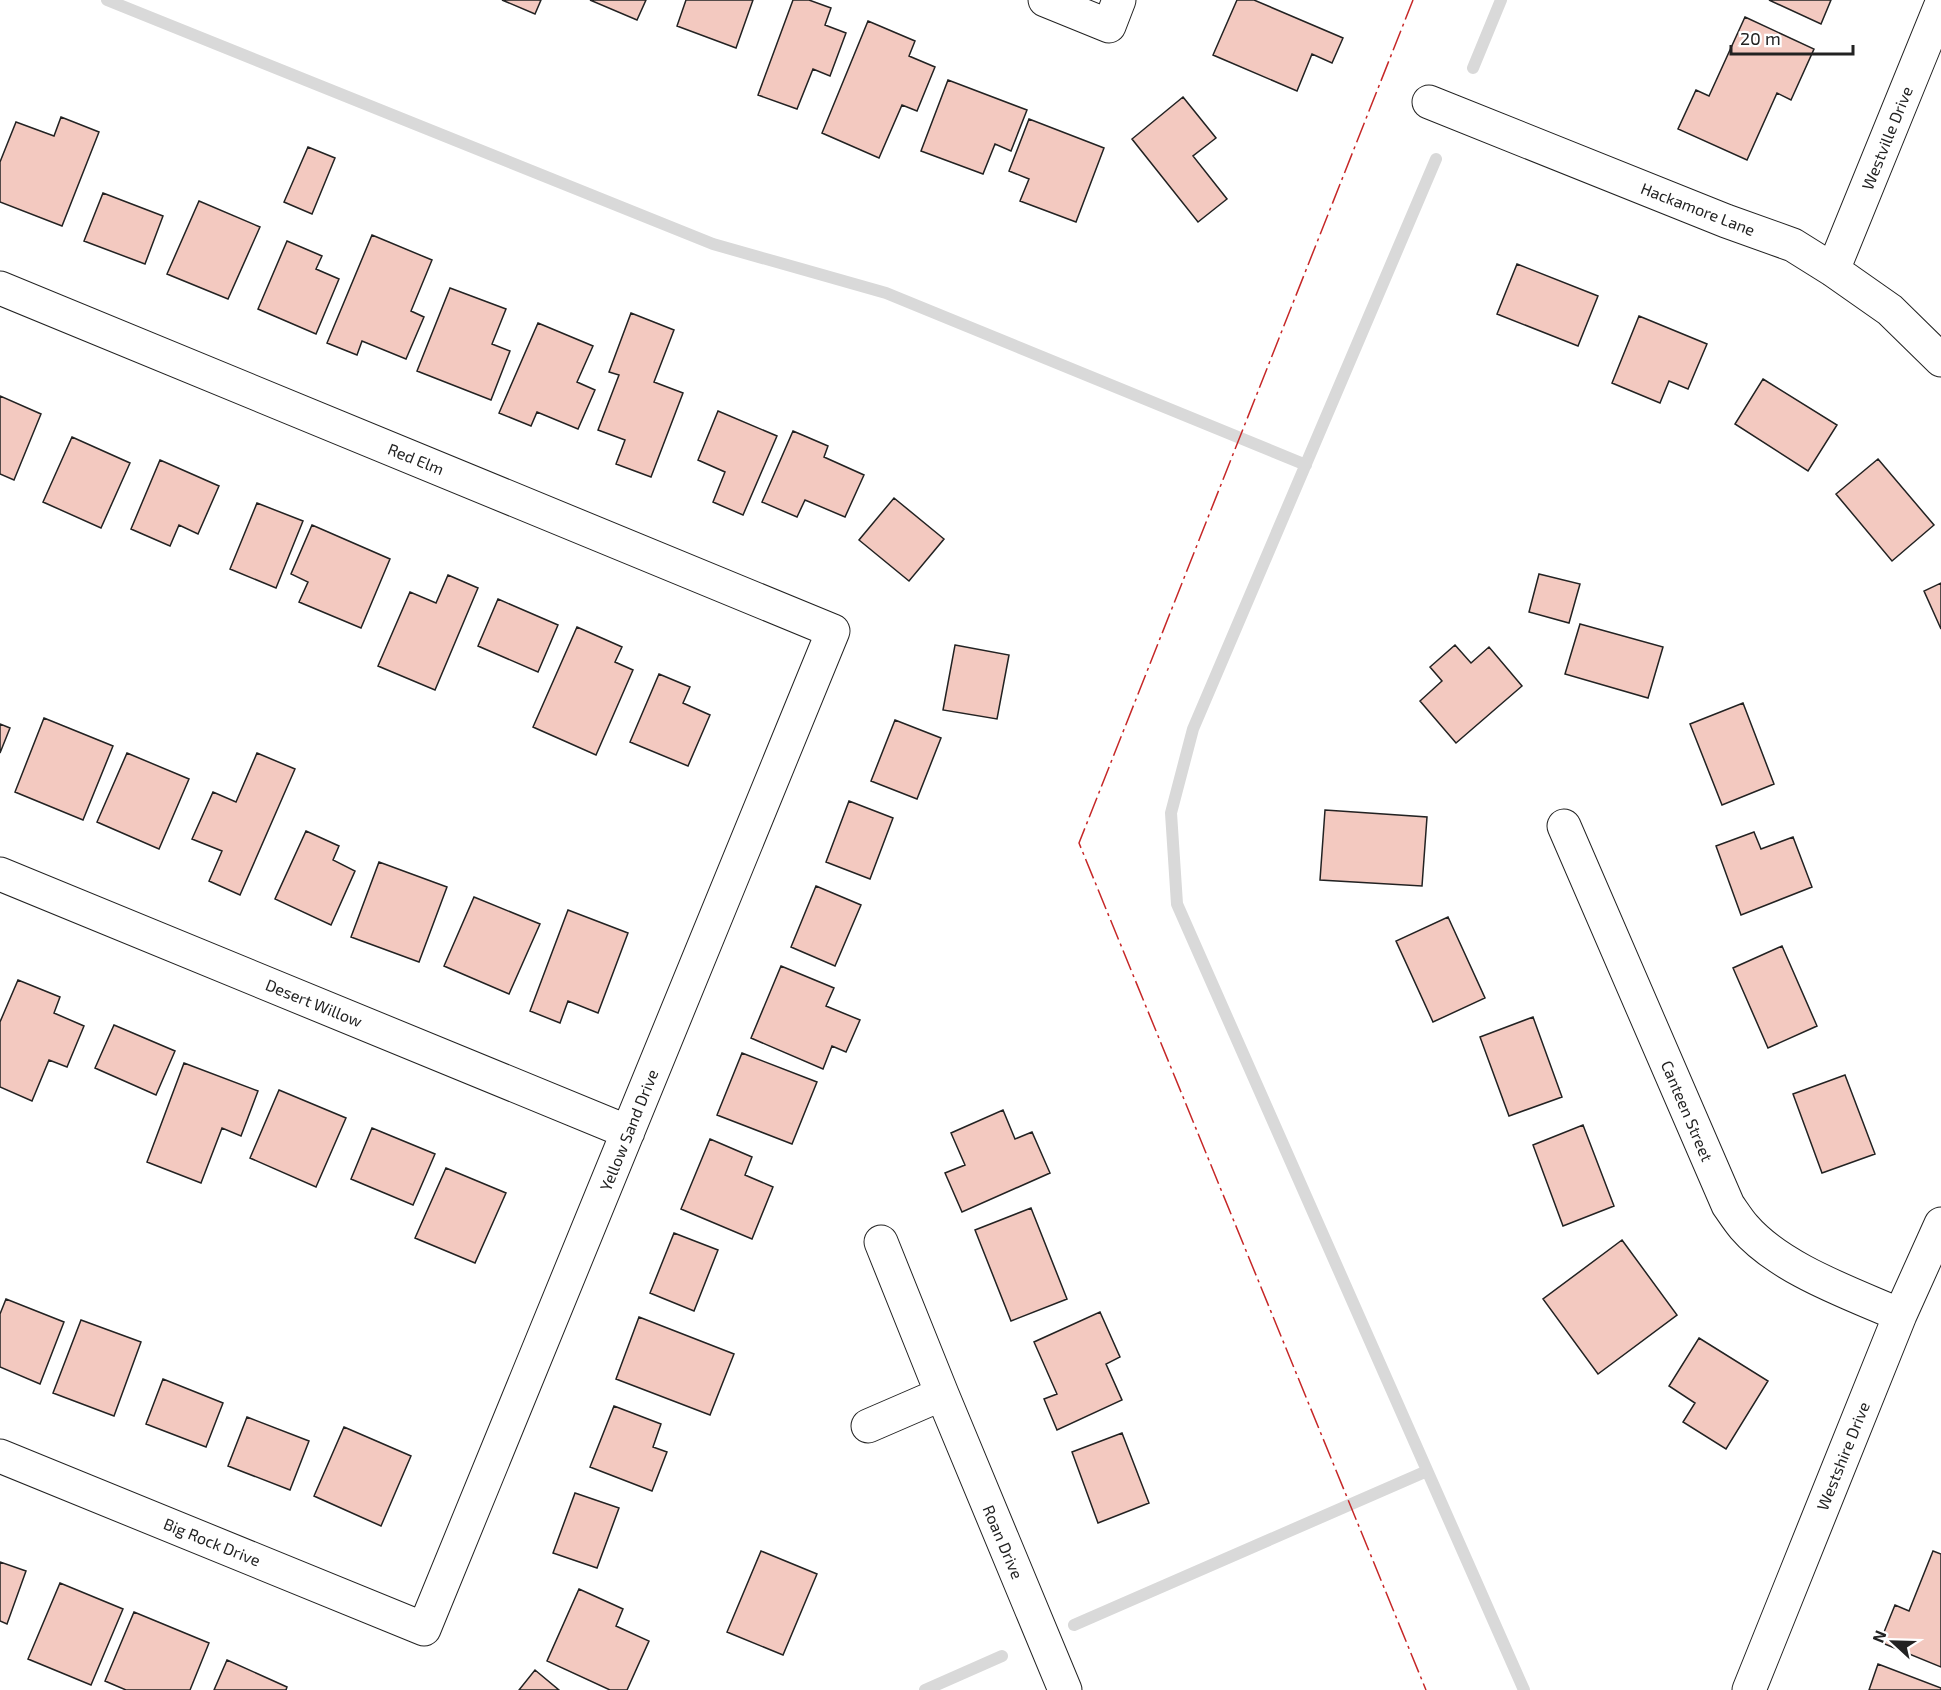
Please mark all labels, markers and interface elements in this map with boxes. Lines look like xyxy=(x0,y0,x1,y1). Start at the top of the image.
scale bar xyxy=(1731,18,1852,56)
text: 20 m xyxy=(1740,27,1781,49)
street label: Westville Drive xyxy=(1857,83,1916,192)
street label: Hackamore Lane xyxy=(1638,178,1758,239)
street label: Red Elm xyxy=(385,439,447,478)
street label: Desert Willow xyxy=(263,974,365,1031)
street label: Canteen Street xyxy=(1658,1057,1717,1164)
street label: Yellow Sand Drive xyxy=(595,1066,662,1193)
street label: Westshire Drive xyxy=(1812,1399,1873,1513)
street label: Roan Drive xyxy=(979,1502,1028,1582)
street label: Big Rock Drive xyxy=(161,1514,263,1570)
north arrow xyxy=(1863,1612,1923,1672)
text: N xyxy=(1868,1627,1890,1645)

